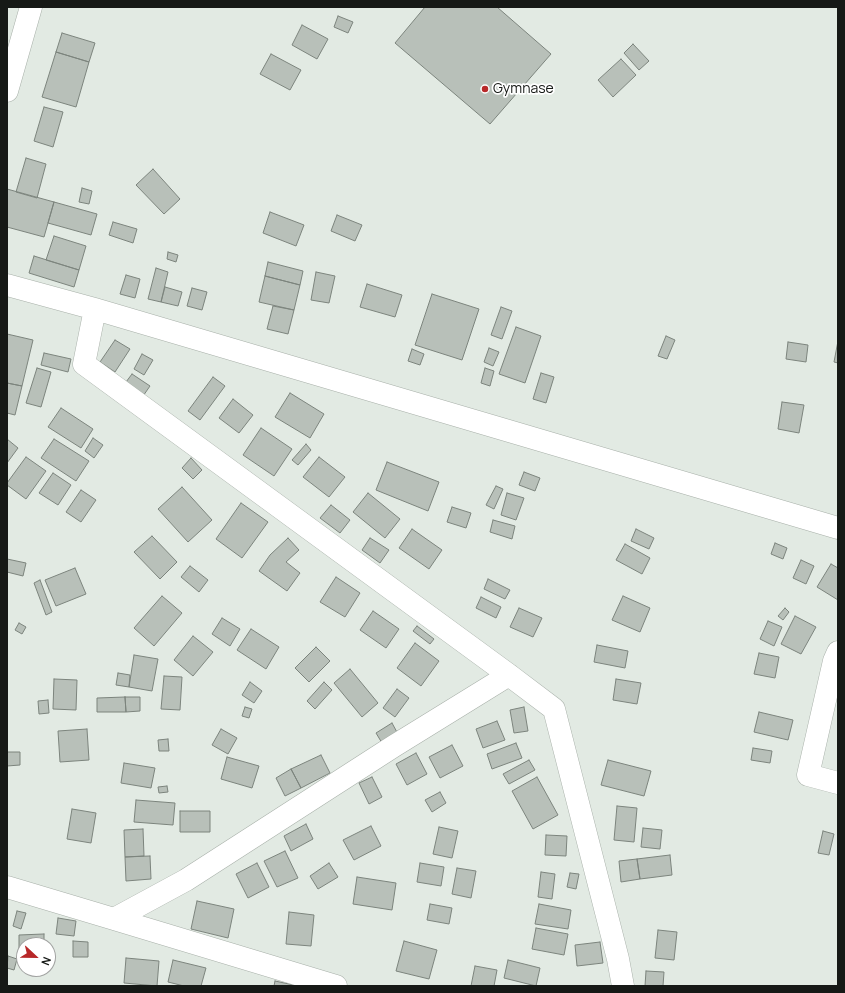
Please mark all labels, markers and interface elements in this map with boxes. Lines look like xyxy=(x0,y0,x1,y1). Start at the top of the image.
place label: Gymnase xyxy=(493,81,554,97)
marker: Gymnase xyxy=(480,84,490,94)
north arrow xyxy=(16,937,56,977)
text: N xyxy=(38,955,55,968)

